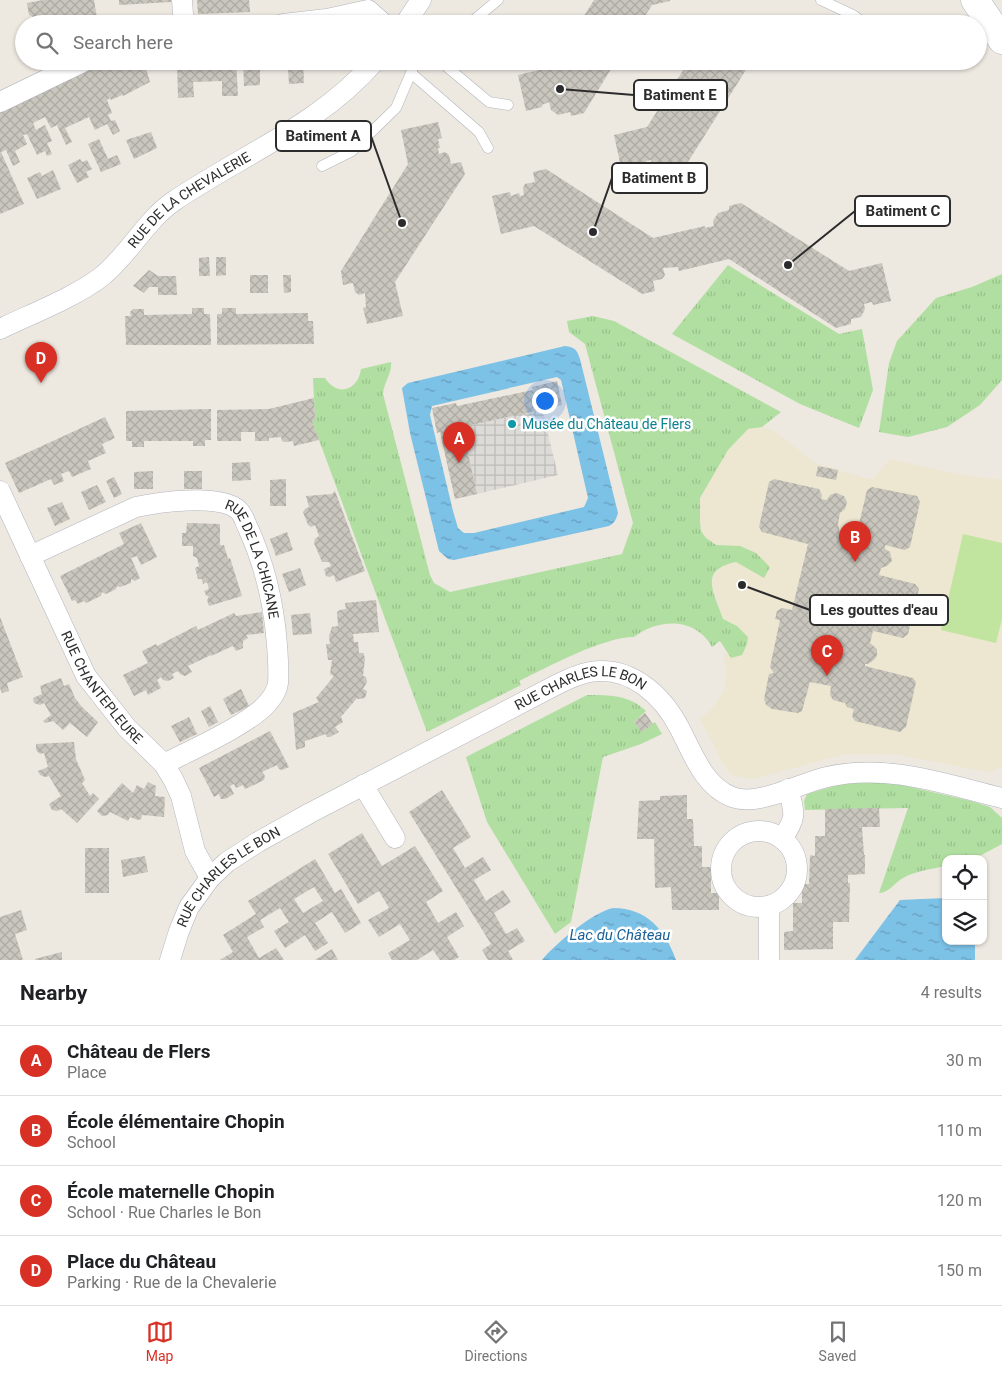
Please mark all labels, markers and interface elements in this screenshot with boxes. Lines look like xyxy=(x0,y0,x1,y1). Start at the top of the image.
search box xyxy=(15,15,987,70)
icon: search xyxy=(33,29,61,57)
text: Search here xyxy=(73,31,173,54)
callout: Batiment E xyxy=(634,80,727,110)
text: Batiment E xyxy=(643,86,717,104)
callout: Batiment A xyxy=(276,121,371,151)
text: Batiment A xyxy=(285,127,361,145)
street label: RUE DE LA CHEVALERIE xyxy=(124,149,253,251)
callout: Batiment B xyxy=(612,163,707,193)
text: Batiment B xyxy=(622,169,696,187)
callout: Batiment C xyxy=(855,196,950,226)
text: Batiment C xyxy=(866,202,941,220)
pin: D xyxy=(25,342,57,383)
your location xyxy=(532,388,558,414)
place label: Musée du Château de Flers xyxy=(522,416,691,432)
marker: Musée du Château de Flers xyxy=(506,418,518,430)
pin: A xyxy=(443,422,475,463)
street label: RUE DE LA CHICANE xyxy=(223,496,282,620)
pin: B xyxy=(839,521,871,562)
callout: Les gouttes d'eau xyxy=(810,595,948,625)
text: Les gouttes d'eau xyxy=(820,601,938,619)
street label: RUE CHANTEPLEURE xyxy=(58,628,146,747)
pin: C xyxy=(811,635,843,676)
street label: RUE CHARLES LE BON xyxy=(512,663,650,713)
street label: RUE CHARLES LE BON xyxy=(174,823,283,929)
map controls xyxy=(942,855,987,945)
button: locate xyxy=(942,855,987,900)
button: layers xyxy=(942,900,987,945)
water label: Lac du Château xyxy=(570,926,670,944)
text: Nearby xyxy=(20,981,87,1005)
text: 4 results xyxy=(921,983,982,1002)
text: Château de Flers xyxy=(67,1040,211,1063)
text: A xyxy=(31,1051,41,1070)
text: 30 m xyxy=(946,1051,982,1070)
text: Place xyxy=(67,1063,107,1082)
text: École élémentaire Chopin xyxy=(67,1110,285,1133)
text: B xyxy=(31,1121,41,1140)
text: 110 m xyxy=(937,1121,982,1140)
text: School xyxy=(67,1133,116,1152)
text: École maternelle Chopin xyxy=(67,1180,275,1203)
text: C xyxy=(31,1191,41,1210)
text: 120 m xyxy=(937,1191,982,1210)
text: School · Rue Charles le Bon xyxy=(67,1203,261,1222)
text: Place du Château xyxy=(67,1250,216,1273)
text: D xyxy=(31,1261,41,1280)
text: 150 m xyxy=(937,1261,982,1280)
text: Parking · Rue de la Chevalerie xyxy=(67,1273,276,1292)
tab: Map xyxy=(146,1318,174,1364)
tab: Directions xyxy=(465,1318,528,1364)
tab: Saved xyxy=(819,1318,856,1364)

